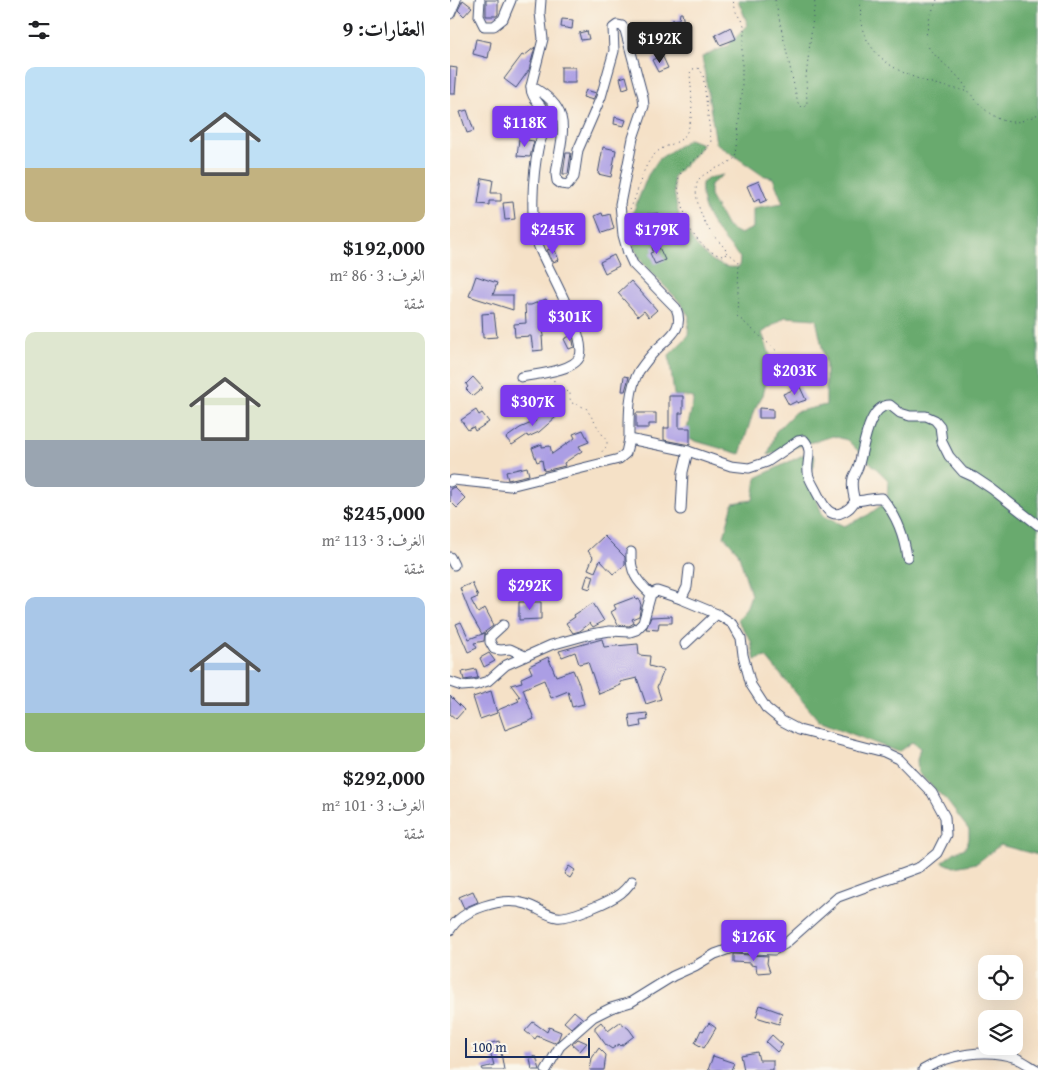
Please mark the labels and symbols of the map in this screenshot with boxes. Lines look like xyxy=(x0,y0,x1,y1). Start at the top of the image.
pin: $192K xyxy=(625,22,695,64)
pin: $118K xyxy=(490,106,560,148)
pin: $245K xyxy=(518,212,588,255)
pin: $179K xyxy=(622,212,692,255)
pin: $301K xyxy=(535,300,605,342)
pin: $203K xyxy=(760,354,830,396)
pin: $307K xyxy=(498,384,568,427)
pin: $292K xyxy=(495,568,565,611)
pin: $126K xyxy=(719,920,789,962)
scale bar xyxy=(465,1035,590,1058)

